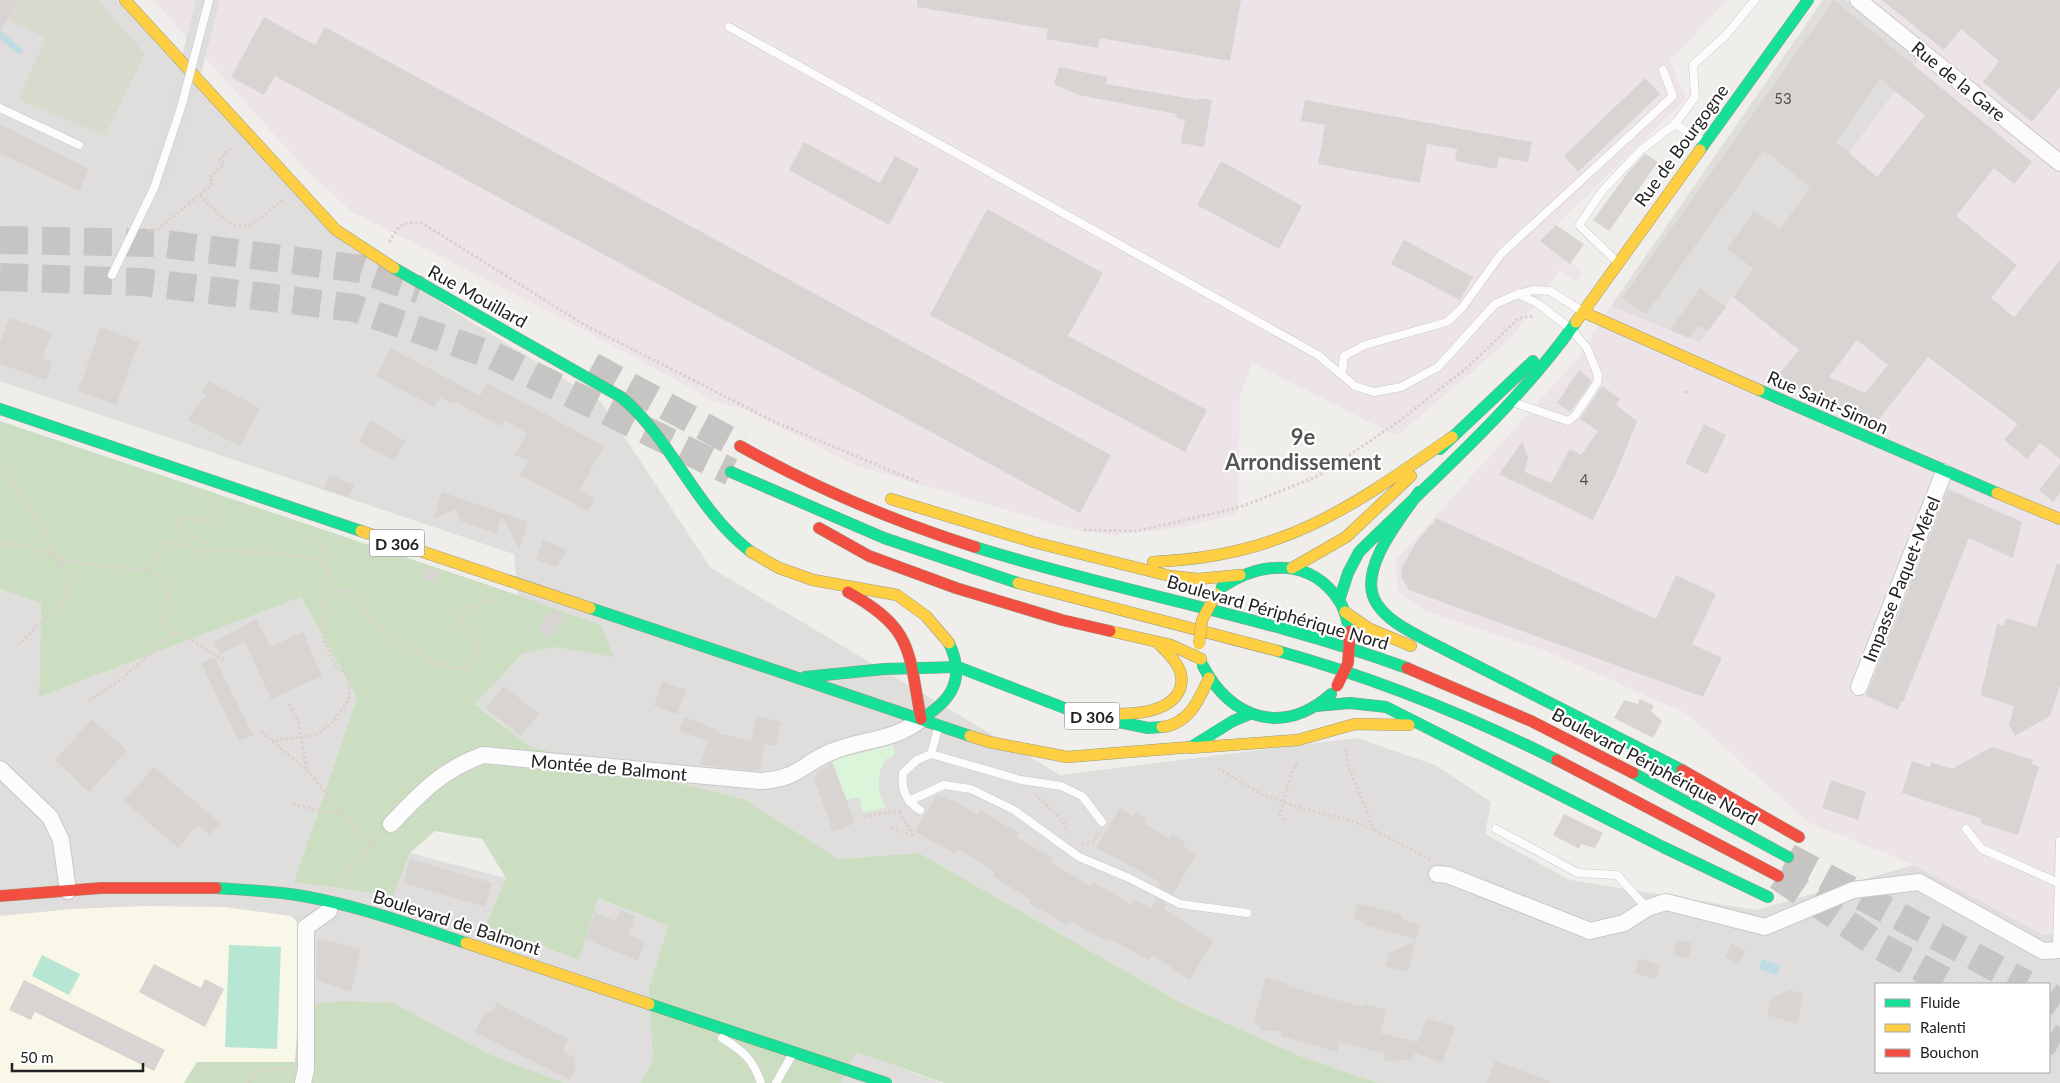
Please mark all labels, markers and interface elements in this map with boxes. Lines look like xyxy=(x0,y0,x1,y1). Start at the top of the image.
street label: Rue de la Gare xyxy=(1907,36,2011,126)
street label: Rue de Bourgogne xyxy=(1629,80,1733,210)
house number: 53 xyxy=(1774,89,1792,107)
street label: Rue Mouillard xyxy=(425,260,531,332)
street label: Rue Saint-Simon xyxy=(1764,365,1892,439)
district label: 9e Arrondissement xyxy=(1224,423,1382,475)
house number: 4 xyxy=(1580,470,1589,488)
street label: Impasse Paquet-Mérel xyxy=(1858,493,1944,665)
road number: D 306 xyxy=(370,530,424,556)
street label: Boulevard Périphérique Nord xyxy=(1165,570,1391,654)
road number: D 306 xyxy=(1064,702,1120,729)
street label: Boulevard Périphérique Nord xyxy=(1548,702,1762,830)
street label: Montée de Balmont xyxy=(530,749,689,785)
street label: Boulevard de Balmont xyxy=(371,885,544,960)
legend xyxy=(1875,983,2050,1073)
text: Fluide xyxy=(1920,993,1960,1011)
text: Ralenti xyxy=(1920,1018,1966,1036)
scale bar xyxy=(12,1040,144,1072)
text: Bouchon xyxy=(1920,1043,1979,1061)
text: 50 m xyxy=(20,1048,54,1066)

